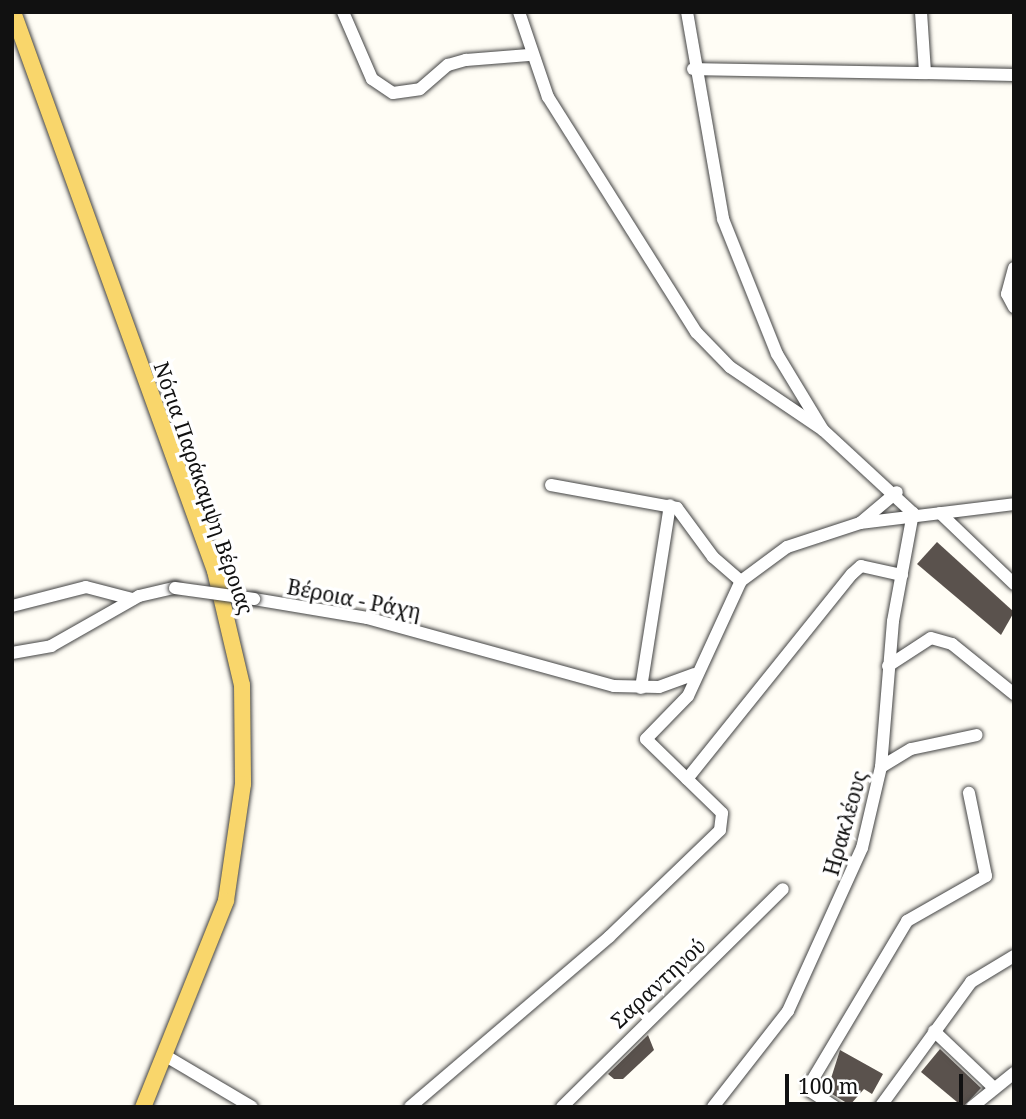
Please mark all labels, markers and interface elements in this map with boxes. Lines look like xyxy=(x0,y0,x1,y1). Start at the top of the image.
street label: Νότια Παράκαμψη Βέροιας xyxy=(149,358,259,618)
street label: Βέροια - Ράχη xyxy=(285,574,423,624)
street label: Ηρακλέους xyxy=(818,768,872,878)
street label: Σαραντηνού xyxy=(606,933,710,1033)
scale bar xyxy=(788,1060,967,1104)
text: 100 m xyxy=(798,1072,859,1100)

